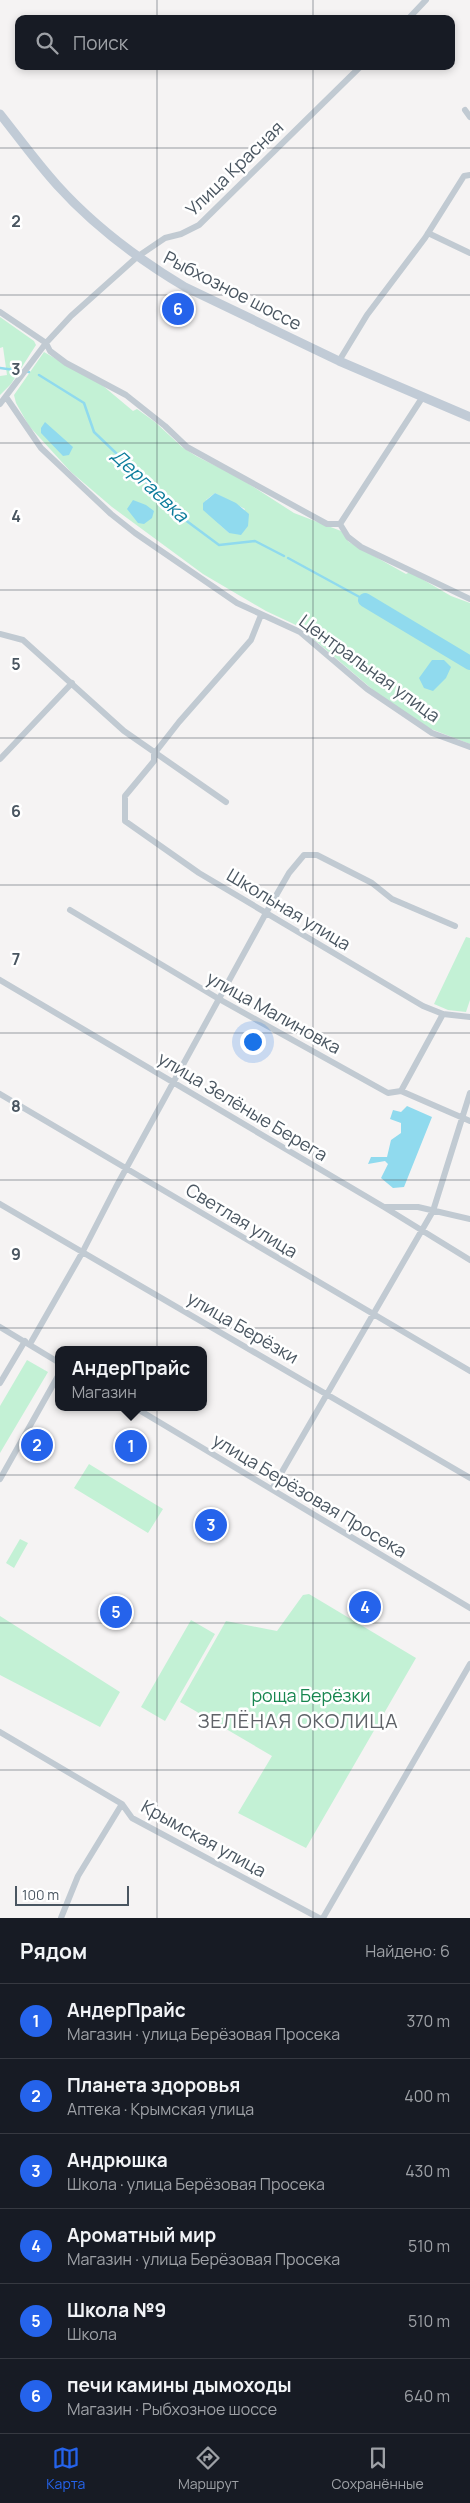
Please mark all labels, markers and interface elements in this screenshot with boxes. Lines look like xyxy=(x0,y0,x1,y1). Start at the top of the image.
search box xyxy=(15,15,455,70)
icon: search xyxy=(33,29,61,57)
text: Поиск xyxy=(73,30,128,56)
street label: Улица Красная xyxy=(180,115,288,221)
text: 2 xyxy=(11,210,21,232)
street label: Рыбхозное шоссе xyxy=(160,245,306,335)
pin: 6 xyxy=(162,290,194,328)
text: 3 xyxy=(11,358,21,380)
water label: Дергаевка xyxy=(106,443,195,528)
text: 4 xyxy=(11,505,21,527)
street label: Центральная улица xyxy=(295,609,445,727)
text: 5 xyxy=(11,653,21,675)
text: 6 xyxy=(11,800,21,822)
street label: Школьная улица xyxy=(223,863,355,955)
text: 7 xyxy=(12,948,20,970)
street label: улица Малиновка xyxy=(203,965,345,1059)
your location xyxy=(240,1029,266,1055)
street label: улица Зелёные Берега xyxy=(154,1046,332,1166)
text: 8 xyxy=(11,1095,21,1117)
street label: Светлая улица xyxy=(182,1177,302,1263)
text: 9 xyxy=(11,1243,21,1265)
street label: улица Берёзки xyxy=(183,1285,303,1369)
popup xyxy=(55,1346,207,1411)
text: АндерПрайс xyxy=(72,1355,190,1381)
text: Магазин xyxy=(72,1381,137,1403)
pin: 2 xyxy=(21,1426,53,1464)
pin: 1 xyxy=(115,1427,147,1465)
street label: улица Берёзовая Просека xyxy=(208,1427,412,1563)
pin: 3 xyxy=(195,1506,227,1544)
pin: 4 xyxy=(349,1588,381,1626)
pin: 5 xyxy=(100,1593,132,1631)
park label: роща Берёзки xyxy=(251,1683,371,1707)
district label: ЗЕЛЁНАЯ ОКОЛИЦА xyxy=(197,1707,399,1734)
street label: Крымская улица xyxy=(137,1794,271,1882)
scale bar xyxy=(15,1883,129,1906)
text: 100 m xyxy=(22,1885,59,1904)
text: Рядом xyxy=(20,1937,87,1965)
text: Найдено: 6 xyxy=(365,1940,450,1962)
text: АндерПрайс xyxy=(67,1997,186,2023)
text: 1 xyxy=(32,2010,40,2032)
text: 370 m xyxy=(407,2010,450,2032)
text: Магазин · улица Берёзовая Просека xyxy=(67,2023,340,2045)
text: Планета здоровья xyxy=(67,2072,240,2098)
text: 2 xyxy=(31,2085,41,2107)
text: 400 m xyxy=(404,2085,450,2107)
text: Аптека · Крымская улица xyxy=(67,2098,254,2120)
text: Андрюшка xyxy=(67,2147,168,2173)
text: 3 xyxy=(31,2160,41,2182)
text: 430 m xyxy=(405,2160,450,2182)
text: Школа · улица Берёзовая Просека xyxy=(67,2173,325,2195)
text: Ароматный мир xyxy=(67,2222,216,2248)
text: 4 xyxy=(31,2235,41,2257)
text: 510 m xyxy=(408,2235,450,2257)
text: Магазин · улица Берёзовая Просека xyxy=(67,2248,340,2270)
text: Школа №9 xyxy=(67,2297,166,2323)
text: 5 xyxy=(31,2310,41,2332)
text: 510 m xyxy=(408,2310,450,2332)
text: Школа xyxy=(67,2323,117,2345)
text: печи камины дымоходы xyxy=(67,2372,292,2398)
text: 6 xyxy=(31,2385,41,2407)
text: 640 m xyxy=(404,2385,450,2407)
text: Магазин · Рыбхозное шоссе xyxy=(67,2398,277,2420)
tab: Карта xyxy=(46,2444,85,2493)
tab: Маршрут xyxy=(178,2444,239,2493)
tab: Сохранённые xyxy=(332,2444,424,2493)

